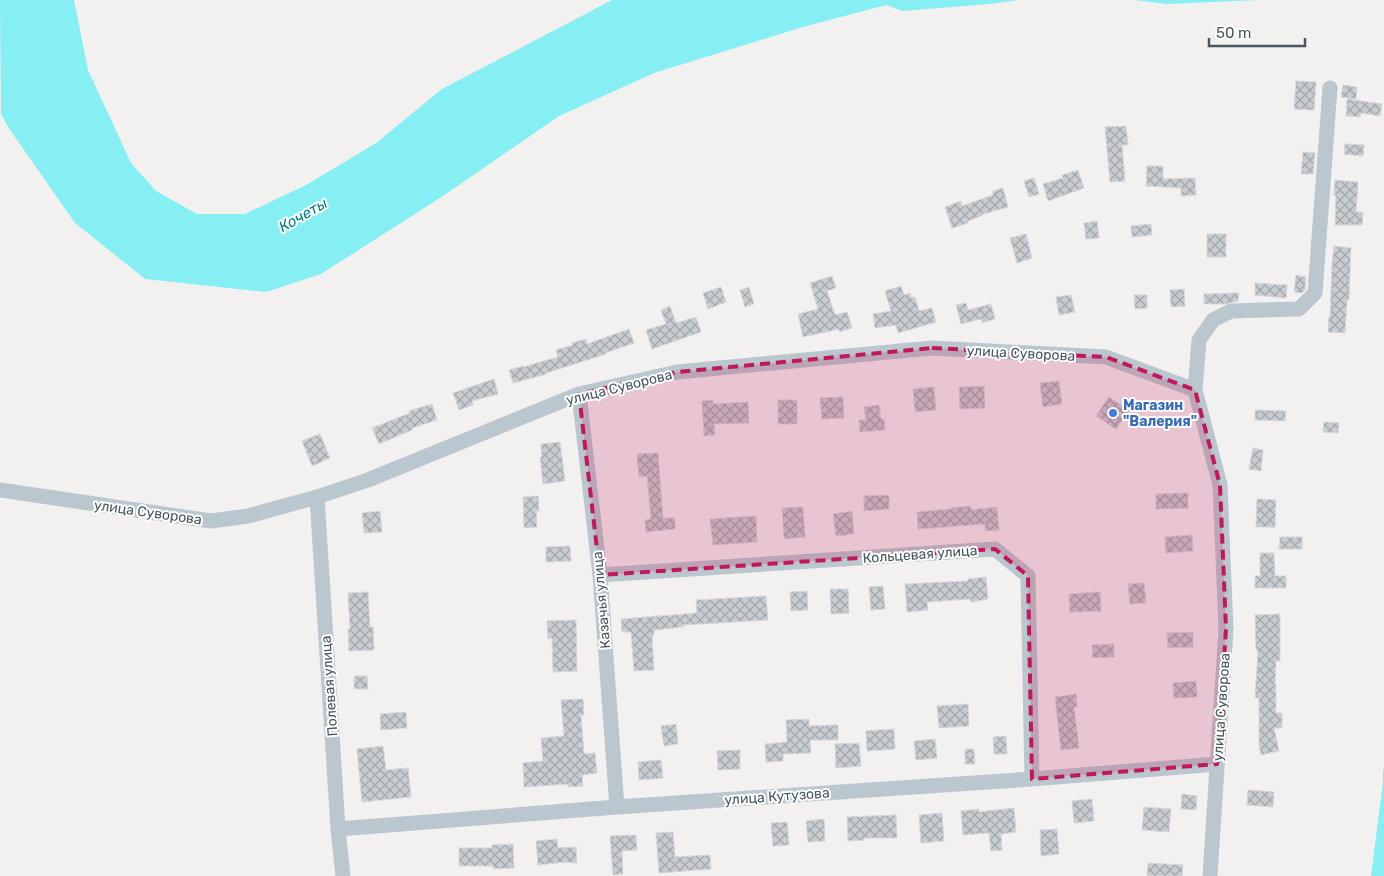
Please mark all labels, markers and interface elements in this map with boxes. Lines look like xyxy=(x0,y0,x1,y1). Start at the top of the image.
scale bar xyxy=(1209,15,1305,47)
text: 50 m xyxy=(1216,24,1251,42)
water label: Кочеты xyxy=(276,194,331,236)
street label: улица Суворова xyxy=(966,342,1076,365)
street label: улица Суворова xyxy=(564,366,674,409)
place label: Магазин "Валерия" xyxy=(1123,397,1197,430)
marker: Магазин "Валерия" xyxy=(1107,407,1119,419)
street label: улица Суворова xyxy=(93,497,203,528)
street label: Кольцевая улица xyxy=(862,542,978,567)
street label: Казачья улица xyxy=(589,551,614,649)
street label: Полевая улица xyxy=(318,635,341,737)
street label: улица Суворова xyxy=(1209,652,1234,762)
street label: улица Кутузова xyxy=(724,784,830,809)

